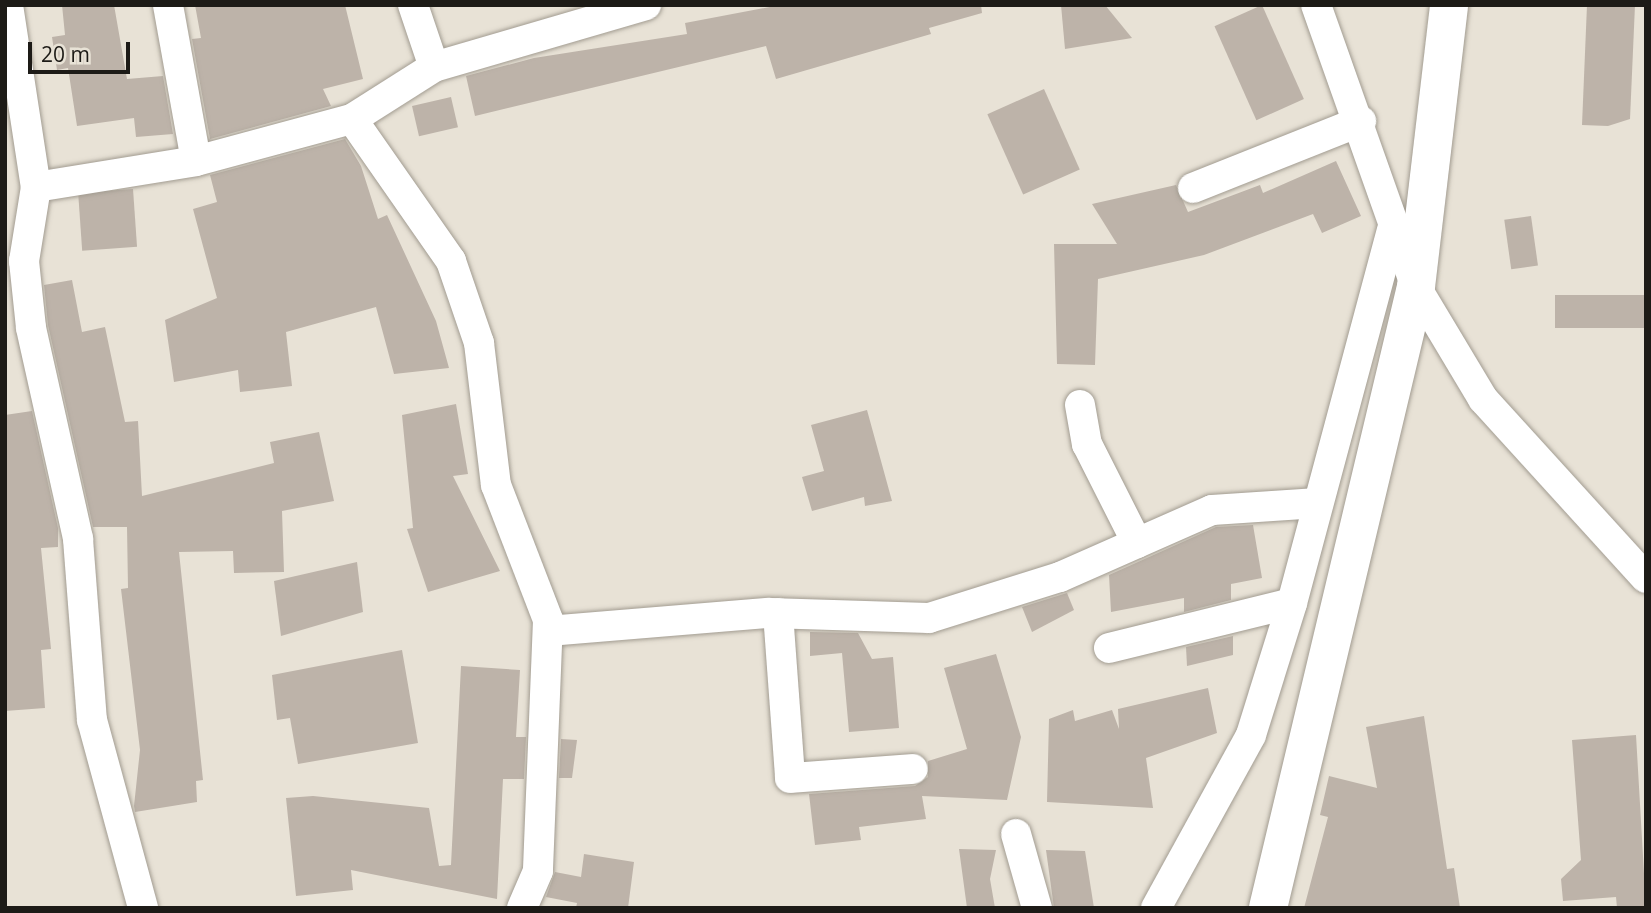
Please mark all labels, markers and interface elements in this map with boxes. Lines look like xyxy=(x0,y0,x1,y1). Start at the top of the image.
scale bar xyxy=(32,28,133,72)
text: 20 m xyxy=(41,40,90,68)

